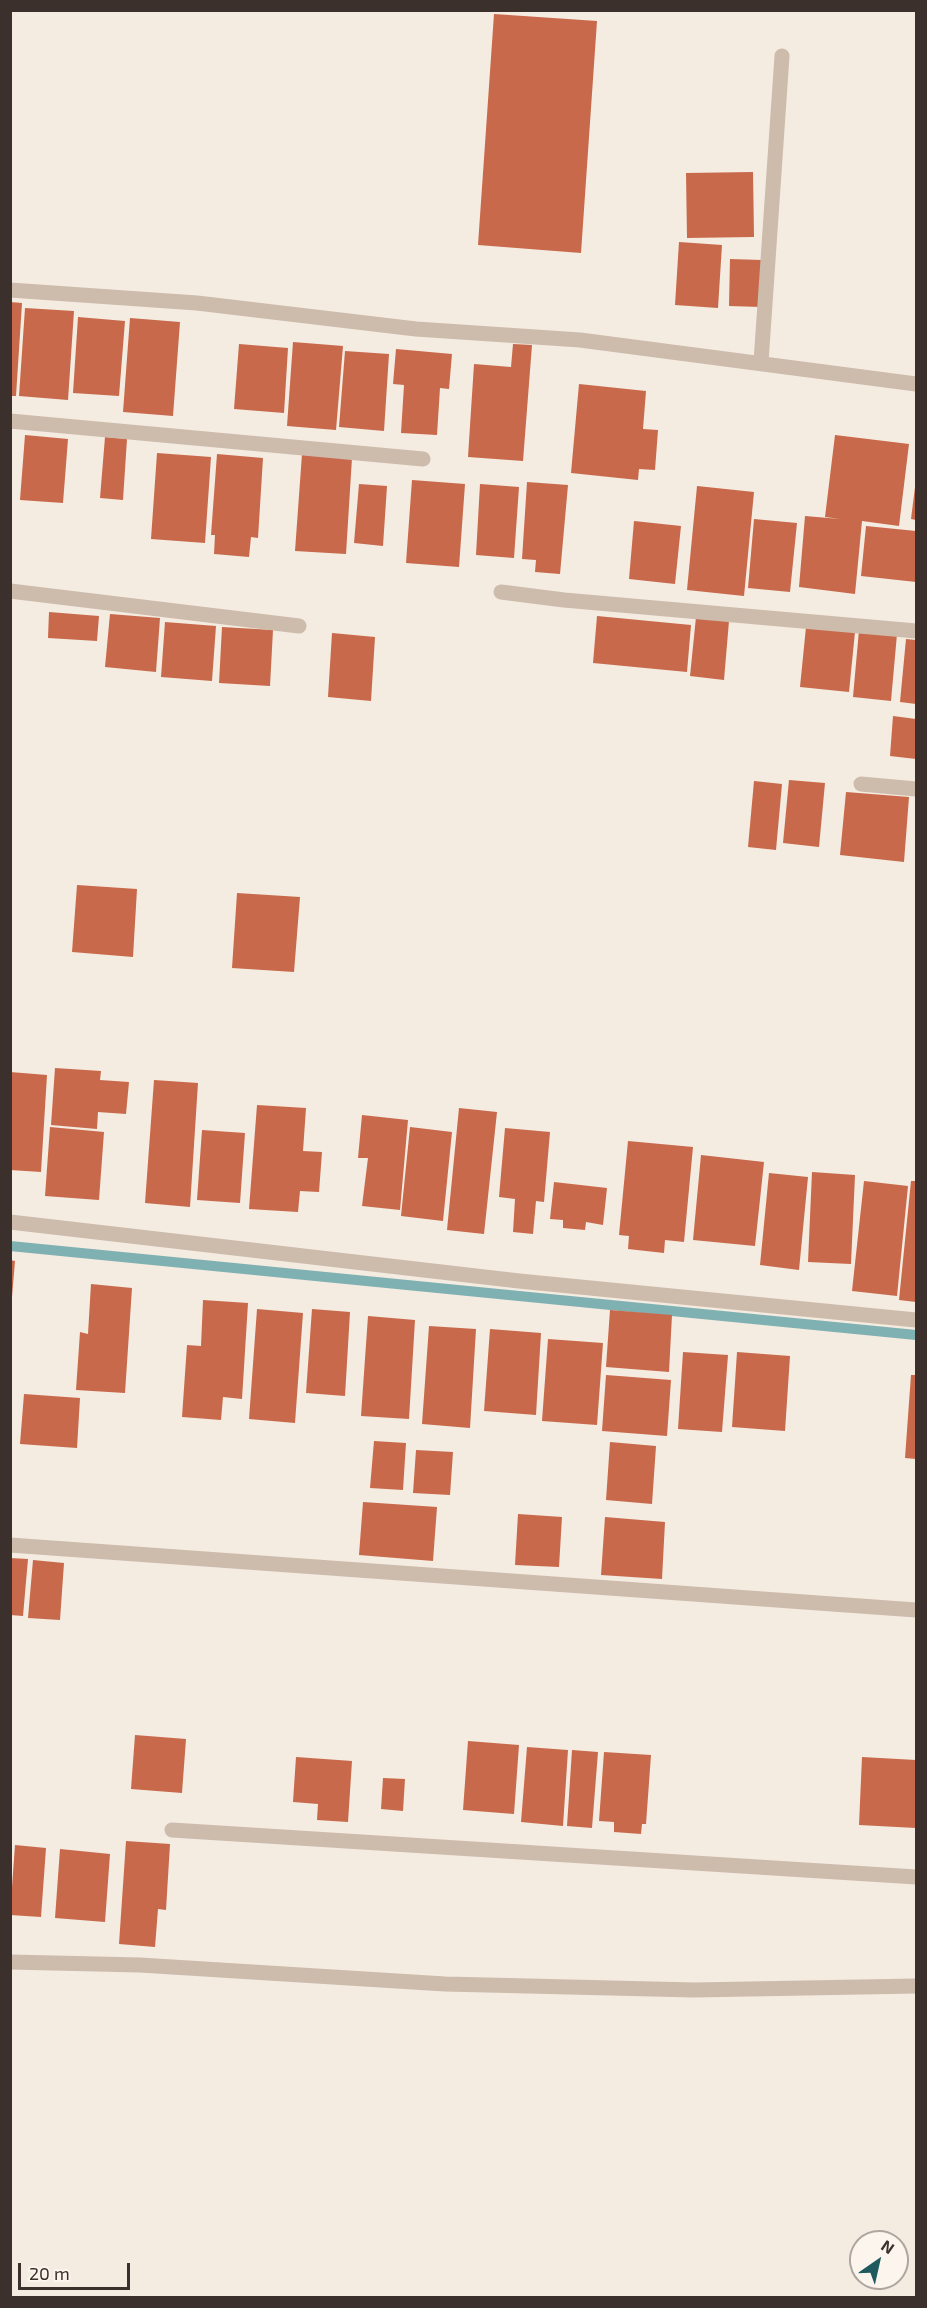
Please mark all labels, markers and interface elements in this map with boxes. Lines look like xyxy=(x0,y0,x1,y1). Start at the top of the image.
north arrow xyxy=(849,2230,909,2290)
text: N xyxy=(878,2235,898,2257)
scale bar xyxy=(21,2251,134,2289)
text: 20 m xyxy=(29,2262,70,2284)

